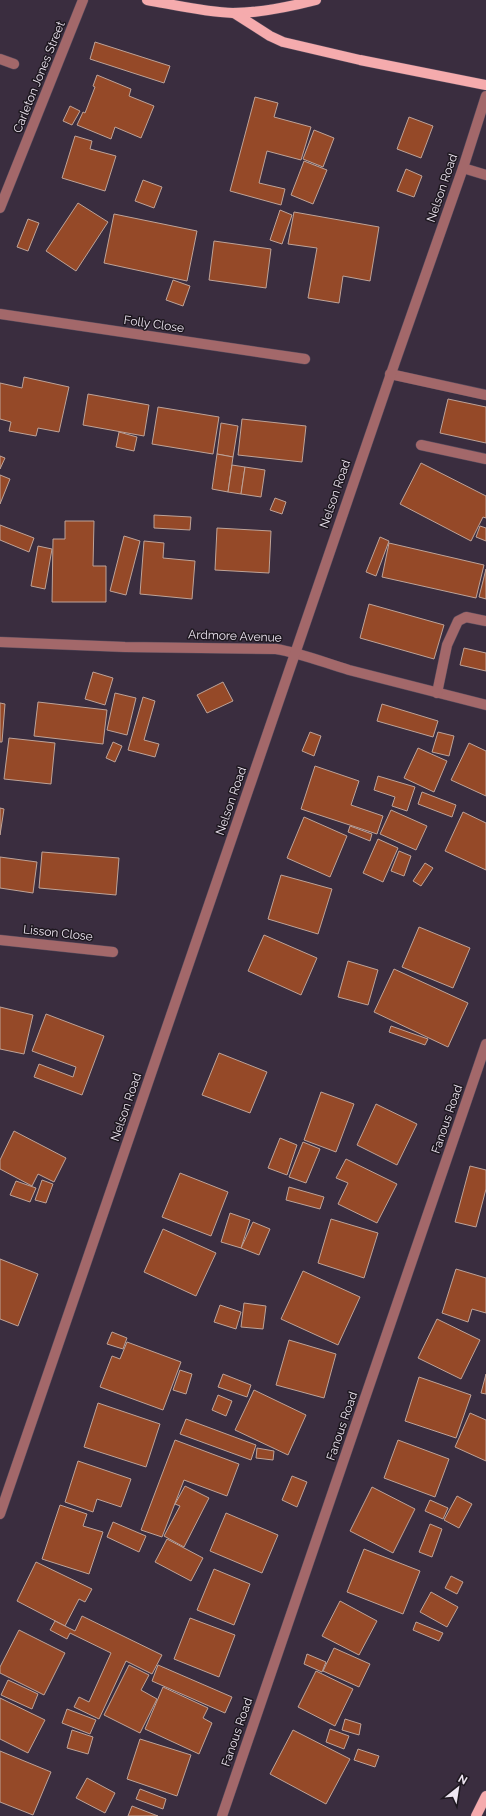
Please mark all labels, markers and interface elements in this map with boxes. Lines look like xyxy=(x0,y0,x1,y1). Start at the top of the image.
street label: Carleton Jones Street xyxy=(10,19,68,135)
street label: Nelson Road xyxy=(424,152,460,224)
street label: Folly Close xyxy=(123,313,185,335)
street label: Nelson Road xyxy=(317,458,353,530)
street label: Ardmore Avenue xyxy=(188,627,282,645)
street label: Nelson Road xyxy=(213,765,249,837)
street label: Lisson Close xyxy=(23,922,93,944)
street label: Nelson Road xyxy=(108,1071,144,1143)
street label: Fanous Road xyxy=(429,1083,465,1155)
street label: Fanous Road xyxy=(324,1390,360,1462)
street label: Fanous Road xyxy=(219,1696,255,1768)
north arrow xyxy=(438,1768,478,1808)
text: N xyxy=(456,1772,470,1788)

